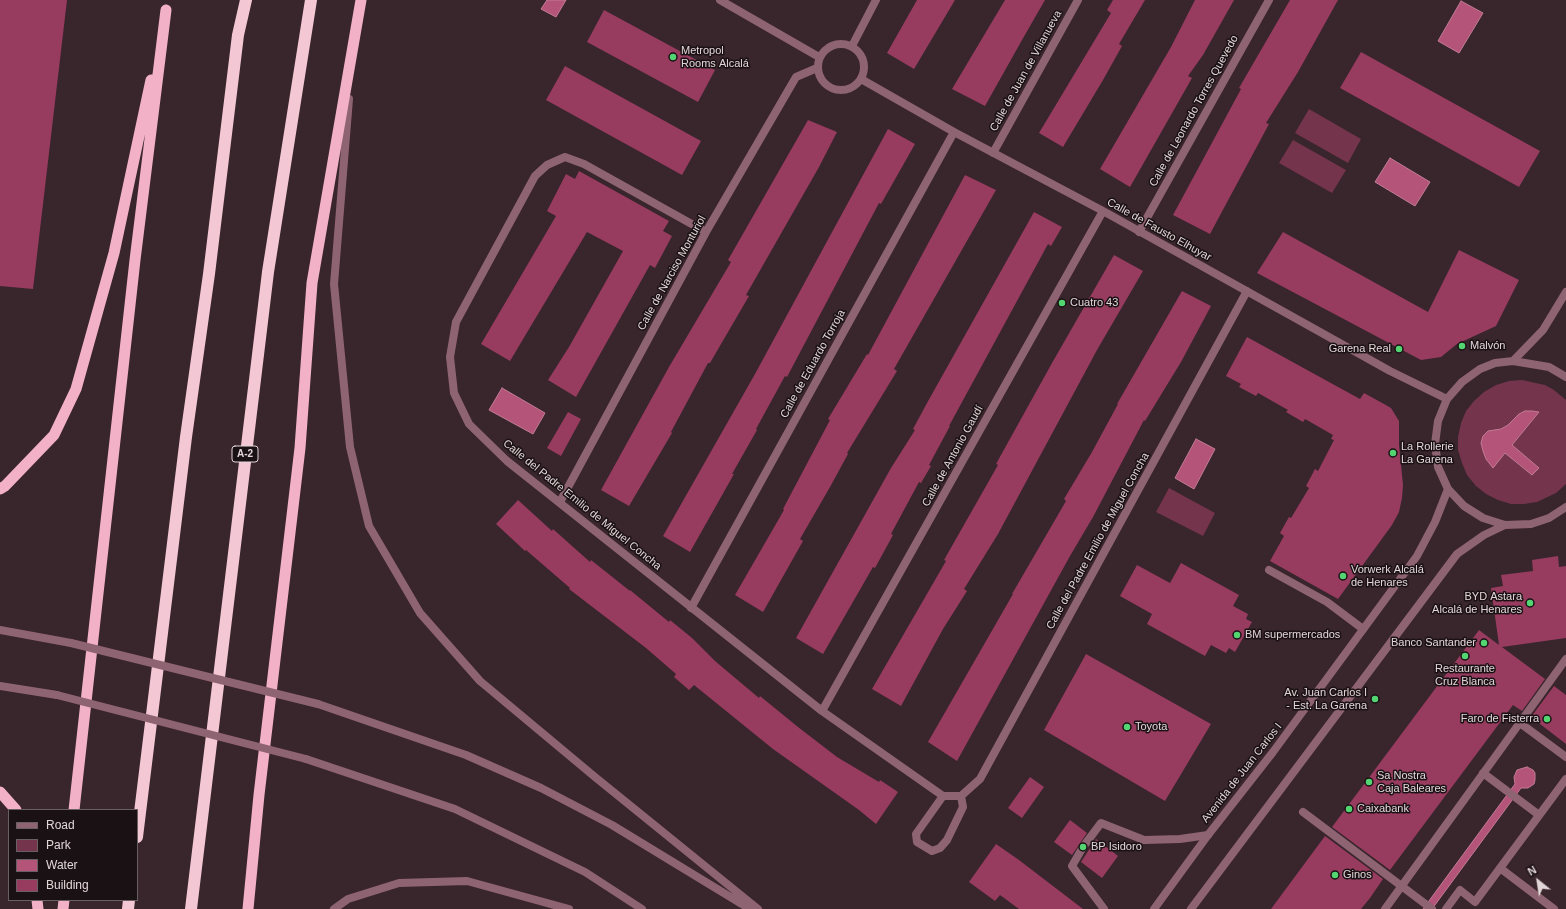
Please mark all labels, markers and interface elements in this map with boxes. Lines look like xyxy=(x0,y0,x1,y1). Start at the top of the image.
street label: Calle de Juan de Villanueva xyxy=(987,8,1065,134)
street label: Calle de Leonardo Torres Quevedo xyxy=(1147,33,1241,189)
place label: Metropol Rooms Alcalá xyxy=(681,44,749,70)
marker: Metropol Rooms Alcalá xyxy=(668,52,678,62)
street label: Calle de Fausto Elhuyar xyxy=(1104,196,1214,264)
street label: Calle de Narciso Monturiol xyxy=(635,213,709,333)
place label: Cuatro 43 xyxy=(1070,296,1118,310)
marker: Cuatro 43 xyxy=(1057,298,1067,308)
street label: Calle de Eduardo Torroja xyxy=(778,308,848,420)
place label: Malvón xyxy=(1470,339,1505,353)
marker: Malvón xyxy=(1457,341,1467,351)
place label: Garena Real xyxy=(1329,342,1391,356)
marker: Garena Real xyxy=(1394,344,1404,354)
street label: Calle de Antonio Gaudí xyxy=(920,403,986,509)
street label: Calle del Padre Emilio de Miguel Concha xyxy=(500,437,664,573)
place label: La Rollerie La Garena xyxy=(1401,440,1454,466)
road number: A-2 xyxy=(232,446,258,462)
marker: La Rollerie La Garena xyxy=(1388,448,1398,458)
street label: Calle del Padre Emilio de Miguel Concha xyxy=(1044,450,1152,632)
place label: Vorwerk Alcalá de Henares xyxy=(1351,563,1424,589)
marker: Vorwerk Alcalá de Henares xyxy=(1338,571,1348,581)
place label: BYD Astara Alcalá de Henares xyxy=(1432,590,1522,616)
marker: BYD Astara Alcalá de Henares xyxy=(1525,598,1535,608)
place label: BM supermercados xyxy=(1245,628,1340,642)
marker: BM supermercados xyxy=(1232,630,1242,640)
place label: Banco Santander xyxy=(1391,636,1476,650)
marker: Banco Santander xyxy=(1479,638,1489,648)
marker: Restaurante Cruz Blanca xyxy=(1460,651,1470,661)
place label: Restaurante Cruz Blanca xyxy=(1435,662,1495,688)
place label: Av. Juan Carlos I - Est. La Garena xyxy=(1284,686,1367,712)
marker: Av. Juan Carlos I - Est. La Garena xyxy=(1370,694,1380,704)
place label: Faro de Fisterra xyxy=(1461,712,1539,726)
marker: Faro de Fisterra xyxy=(1542,714,1552,724)
place label: Toyota xyxy=(1135,720,1167,734)
street label: Avenida de Juan Carlos I xyxy=(1199,721,1285,825)
marker: Toyota xyxy=(1122,722,1132,732)
place label: Sa Nostra Caja Baleares xyxy=(1377,769,1446,795)
marker: Sa Nostra Caja Baleares xyxy=(1364,777,1374,787)
place label: Caixabank xyxy=(1357,802,1409,816)
marker: Caixabank xyxy=(1344,804,1354,814)
legend xyxy=(8,809,138,901)
text: Road xyxy=(46,818,75,832)
text: Park xyxy=(46,838,71,852)
place label: BP Isidoro xyxy=(1091,840,1142,854)
marker: BP Isidoro xyxy=(1078,842,1088,852)
text: Water xyxy=(46,858,78,872)
north arrow xyxy=(1518,861,1558,901)
text: N xyxy=(1526,863,1538,878)
place label: Ginos xyxy=(1343,868,1372,882)
marker: Ginos xyxy=(1330,870,1340,880)
text: Building xyxy=(46,878,89,892)

